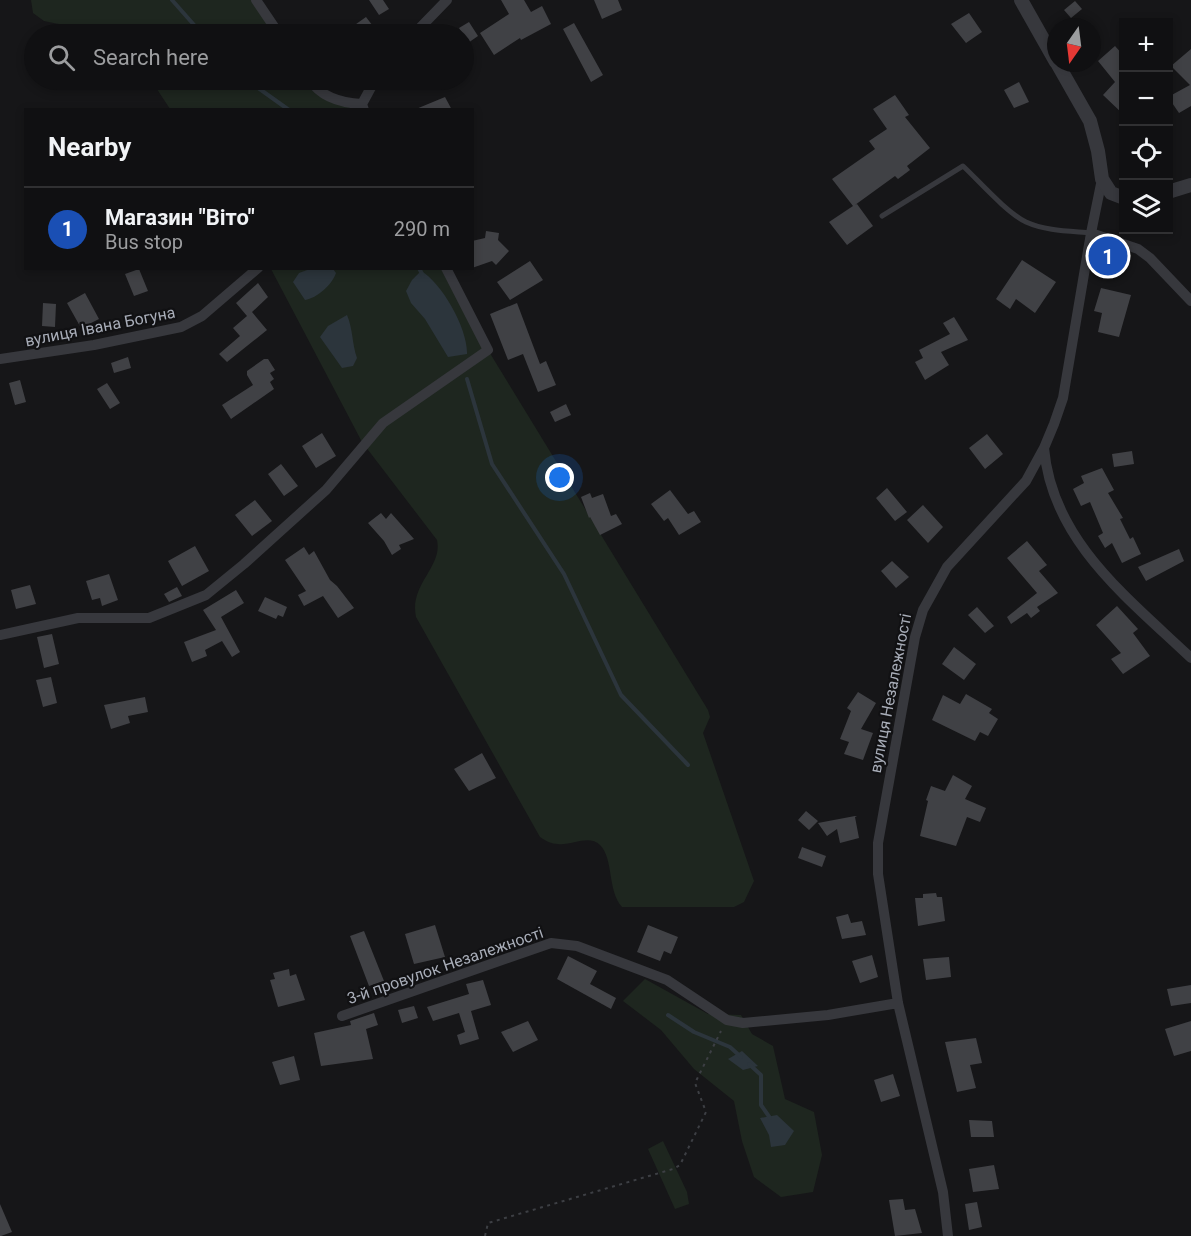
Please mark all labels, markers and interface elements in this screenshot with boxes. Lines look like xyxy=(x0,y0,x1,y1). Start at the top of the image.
north arrow xyxy=(1047,18,1101,72)
map controls xyxy=(1119,18,1173,234)
button: + xyxy=(1119,18,1173,72)
search box xyxy=(24,24,474,90)
icon: search xyxy=(45,41,78,74)
text: Search here xyxy=(93,45,209,70)
button: − xyxy=(1119,72,1173,126)
button: locate xyxy=(1119,126,1173,180)
text: Nearby xyxy=(48,132,131,162)
button: layers xyxy=(1119,180,1173,234)
text: Магазин "Віто" xyxy=(105,205,255,230)
text: 1 xyxy=(62,217,73,241)
text: 290 m xyxy=(394,217,450,241)
text: Bus stop xyxy=(105,230,183,254)
pin: 1 xyxy=(1088,234,1128,278)
street label: вулиця Івана Богуна xyxy=(23,303,177,350)
your location xyxy=(545,463,574,492)
street label: вулиця Незалежності xyxy=(866,612,915,774)
street label: 3-й провулок Незалежності xyxy=(345,923,546,1008)

